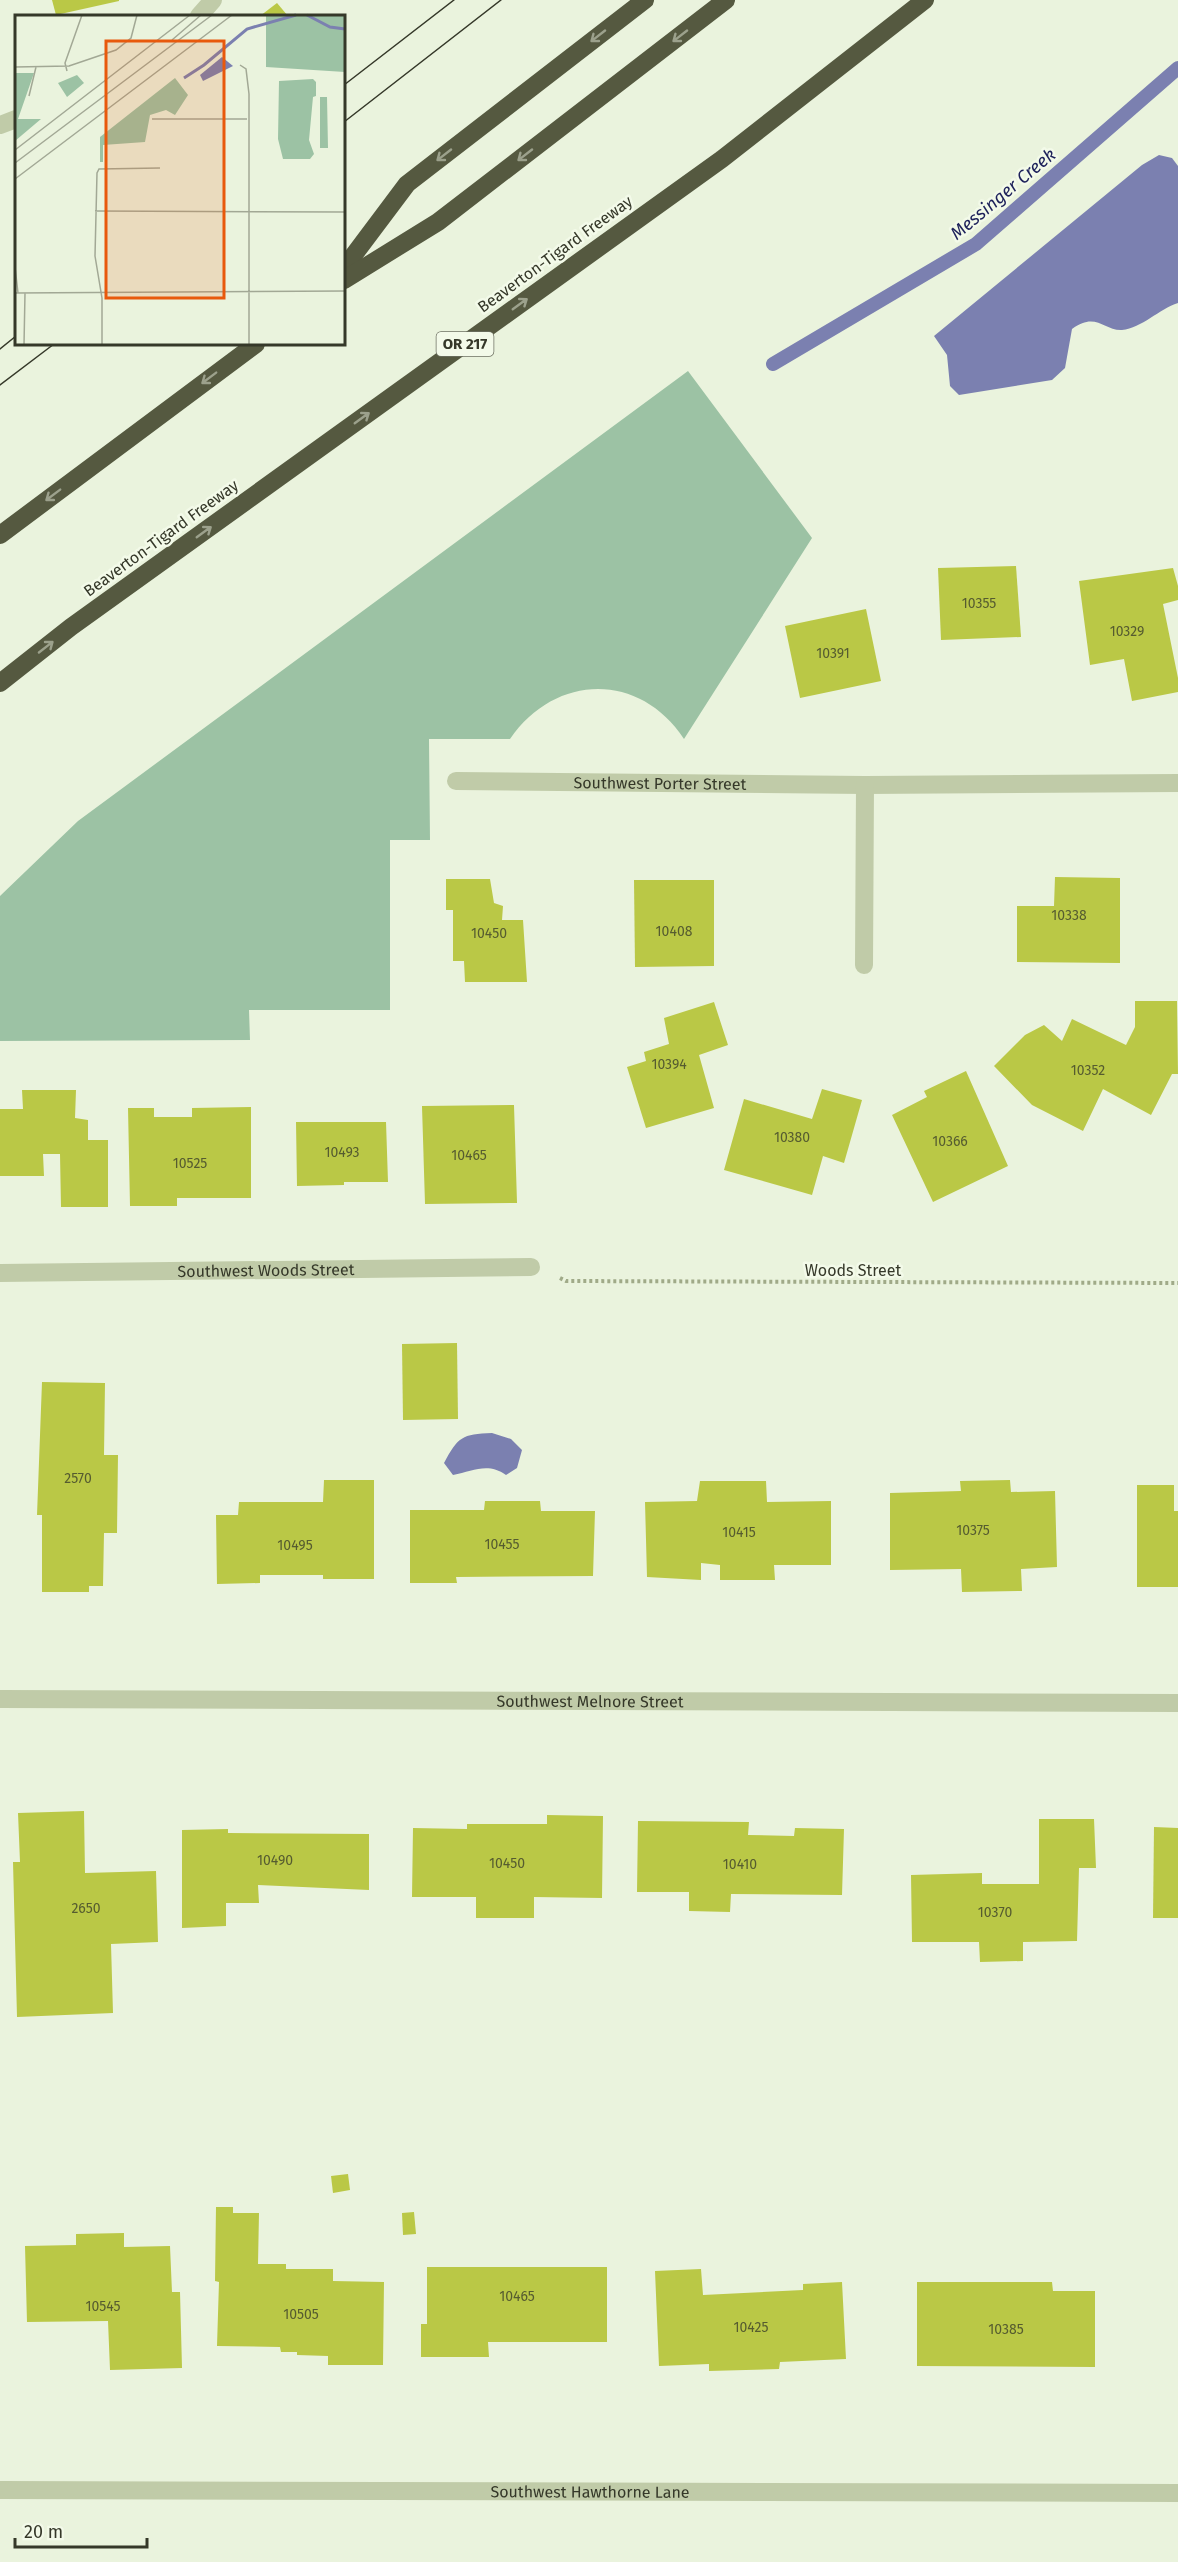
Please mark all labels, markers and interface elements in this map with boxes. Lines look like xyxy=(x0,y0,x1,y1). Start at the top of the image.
inset map xyxy=(15,15,345,345)
one-way arrow xyxy=(591,29,607,42)
one-way arrow xyxy=(672,29,688,42)
water label: Messinger Creek xyxy=(946,143,1060,244)
one-way arrow xyxy=(517,148,533,161)
one-way arrow xyxy=(437,149,453,162)
street label: Beaverton-Tigard Freeway xyxy=(474,191,636,316)
one-way arrow xyxy=(512,298,528,310)
road number: OR 217 xyxy=(436,332,494,356)
one-way arrow xyxy=(201,372,217,385)
one-way arrow xyxy=(353,412,369,424)
street label: Beaverton-Tigard Freeway xyxy=(80,475,242,600)
one-way arrow xyxy=(45,489,61,501)
one-way arrow xyxy=(195,526,211,538)
house number: 10355 xyxy=(962,595,996,612)
house number: 10329 xyxy=(1110,623,1144,640)
one-way arrow xyxy=(38,640,54,653)
house number: 10391 xyxy=(816,645,850,662)
street label: Southwest Porter Street xyxy=(573,773,747,793)
house number: 10338 xyxy=(1051,907,1087,924)
house number: 10408 xyxy=(656,923,693,940)
house number: 10450 xyxy=(471,925,507,942)
house number: 10394 xyxy=(651,1056,687,1073)
house number: 10352 xyxy=(1071,1062,1105,1079)
house number: 10380 xyxy=(774,1129,810,1146)
house number: 10366 xyxy=(932,1133,968,1150)
house number: 10493 xyxy=(324,1144,360,1161)
house number: 10465 xyxy=(451,1147,487,1164)
house number: 10525 xyxy=(173,1155,207,1172)
street label: Southwest Woods Street xyxy=(177,1259,355,1280)
street label: Woods Street xyxy=(805,1261,901,1280)
house number: 2570 xyxy=(64,1470,92,1487)
house number: 10375 xyxy=(956,1522,990,1539)
house number: 10415 xyxy=(722,1524,756,1541)
house number: 10455 xyxy=(484,1536,520,1553)
house number: 10495 xyxy=(277,1537,313,1554)
street label: Southwest Melnore Street xyxy=(496,1691,684,1711)
house number: 10490 xyxy=(257,1852,293,1869)
house number: 10450 xyxy=(489,1855,525,1872)
house number: 10410 xyxy=(723,1856,757,1873)
house number: 2650 xyxy=(71,1900,101,1917)
house number: 10370 xyxy=(978,1904,1012,1921)
house number: 10465 xyxy=(499,2288,535,2305)
house number: 10545 xyxy=(85,2298,121,2315)
house number: 10505 xyxy=(283,2306,319,2323)
house number: 10425 xyxy=(734,2319,769,2336)
house number: 10385 xyxy=(988,2321,1024,2338)
street label: Southwest Hawthorne Lane xyxy=(490,2482,690,2501)
scale bar xyxy=(15,2511,147,2549)
text: 20 m xyxy=(24,2521,63,2543)

